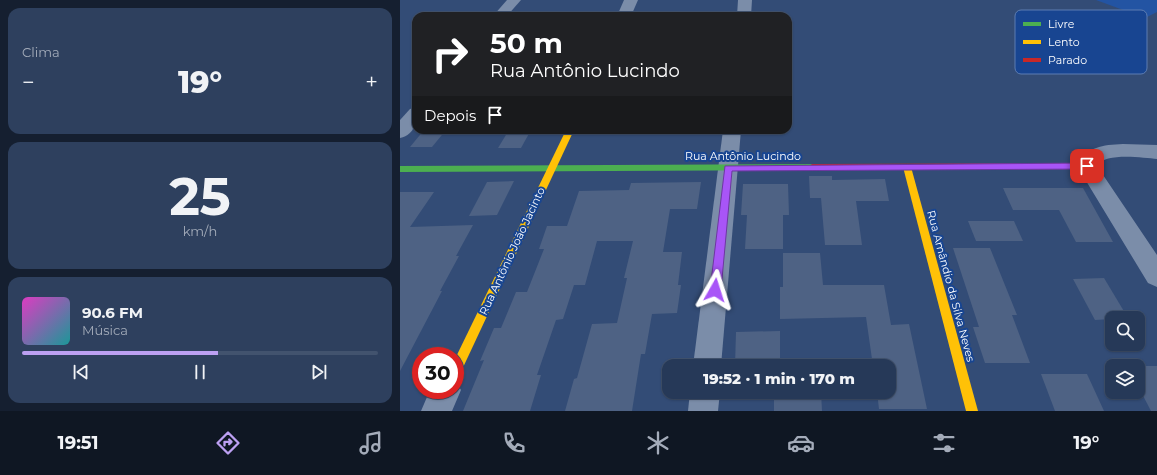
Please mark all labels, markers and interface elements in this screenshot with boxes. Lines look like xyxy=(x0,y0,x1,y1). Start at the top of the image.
legend xyxy=(1015,10,1147,74)
text: Livre xyxy=(1048,17,1075,31)
text: 50 m xyxy=(490,26,563,60)
icon: right xyxy=(424,28,476,80)
text: Lento xyxy=(1048,35,1080,49)
text: Clima xyxy=(22,44,60,60)
text: Parado xyxy=(1048,53,1087,67)
text: Rua Antônio Lucindo xyxy=(490,60,680,82)
text: 19° xyxy=(178,64,222,101)
text: − xyxy=(22,69,35,96)
text: + xyxy=(365,69,378,96)
icon: arrive xyxy=(484,104,506,126)
text: Depois xyxy=(424,106,476,125)
street label: Rua Antônio Lucindo xyxy=(685,149,801,163)
pin xyxy=(1070,149,1104,183)
icon: arrive xyxy=(1076,155,1098,177)
text: 25 xyxy=(169,165,231,228)
street label: Rua Antônio João Jacinto xyxy=(476,185,548,317)
street label: Rua Amândio da Silva Neves xyxy=(924,209,978,364)
text: km/h xyxy=(183,223,217,239)
position arrow xyxy=(694,269,736,311)
text: 90.6 FM xyxy=(82,303,143,322)
map controls xyxy=(1105,311,1145,399)
button: search xyxy=(1105,311,1145,351)
text: Música xyxy=(82,322,128,338)
speed limit sign: 30 xyxy=(412,347,464,399)
button: layers xyxy=(1105,359,1145,399)
icon: previous xyxy=(70,361,92,383)
icon: pause xyxy=(189,361,211,383)
icon: next xyxy=(308,361,330,383)
text: 19:52 · 1 min · 170 m xyxy=(703,369,855,388)
icon: directions xyxy=(214,429,242,457)
icon: music xyxy=(357,429,385,457)
icon: phone xyxy=(500,429,528,457)
icon: climate xyxy=(644,429,672,457)
icon: car xyxy=(787,429,815,457)
icon: filters xyxy=(930,429,958,457)
text: 19:51 xyxy=(58,432,99,454)
text: 19° xyxy=(1073,432,1099,454)

